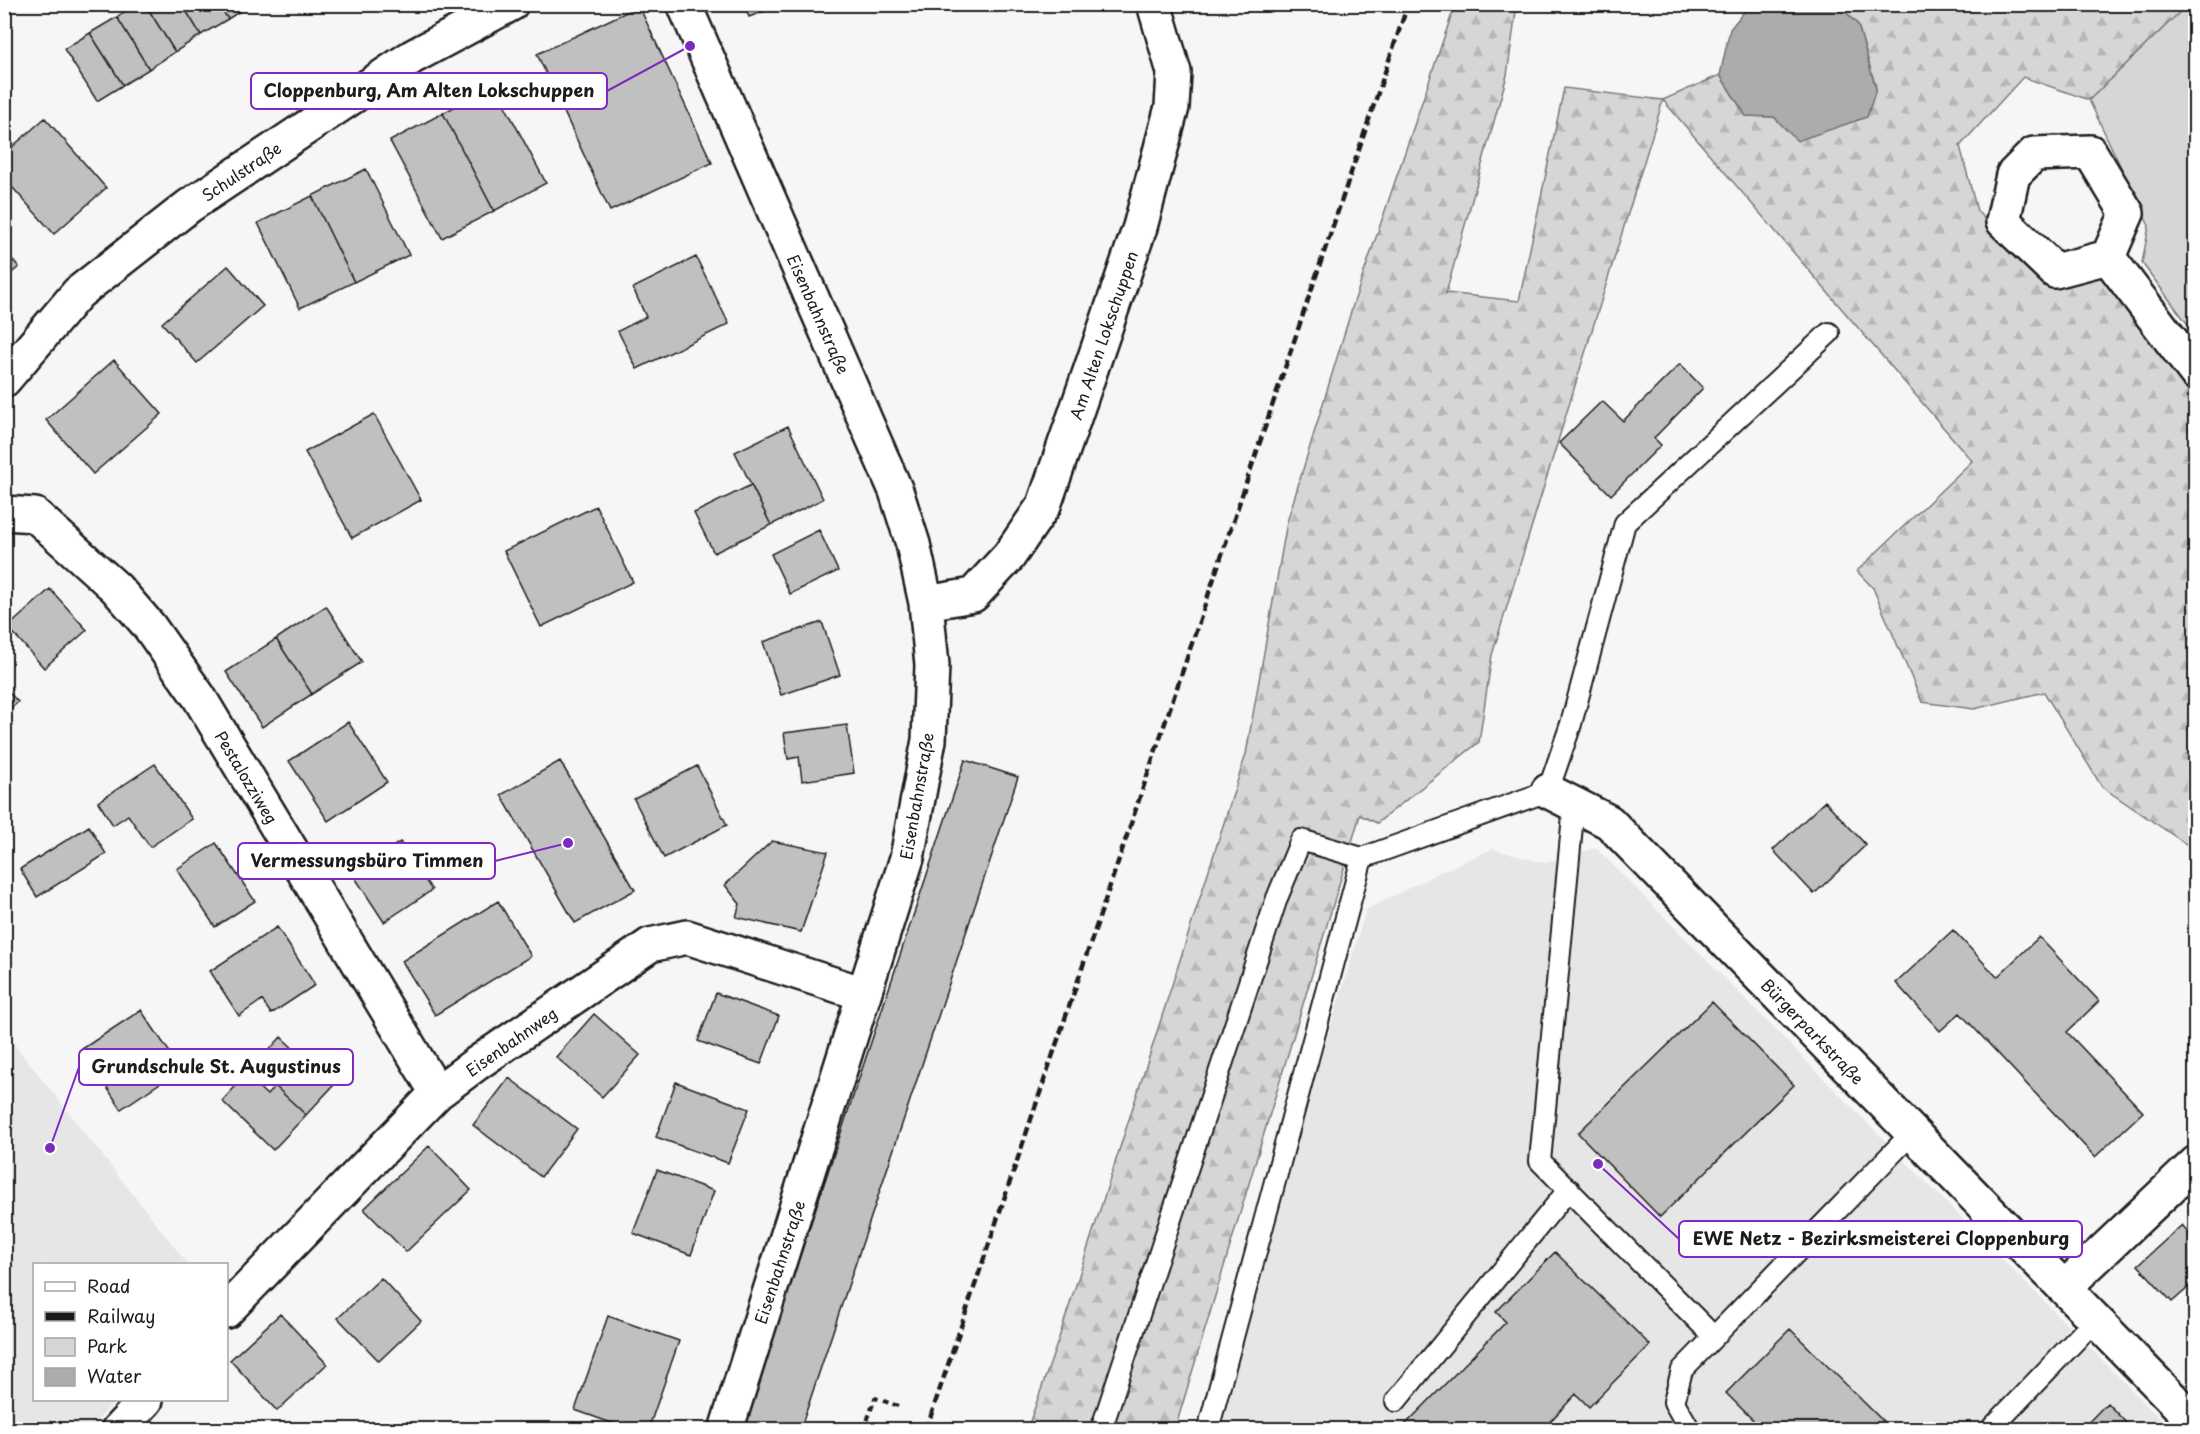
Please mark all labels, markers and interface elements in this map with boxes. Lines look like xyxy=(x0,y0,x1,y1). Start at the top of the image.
callout: Cloppenburg, Am Alten Lokschuppen xyxy=(251,73,607,109)
text: Cloppenburg, Am Alten Lokschuppen xyxy=(264,76,594,103)
street label: Schulstraße xyxy=(196,135,286,207)
street label: Am Alten Lokschuppen xyxy=(1063,247,1143,423)
street label: Eisenbahnstraße xyxy=(782,250,856,378)
street label: Pestalozziweg xyxy=(210,726,284,828)
street label: Eisenbahnstraße xyxy=(893,731,939,861)
callout: Vermessungsbüro Timmen xyxy=(238,843,495,879)
text: Vermessungsbüro Timmen xyxy=(250,846,484,873)
street label: Bürgerparkstraße xyxy=(1756,973,1870,1089)
street label: Eisenbahnweg xyxy=(460,1001,562,1081)
callout: Grundschule St. Augustinus xyxy=(79,1049,353,1085)
text: Grundschule St. Augustinus xyxy=(91,1052,341,1079)
street label: Eisenbahnstraße xyxy=(748,1197,810,1327)
callout: EWE Netz - Bezirksmeisterei Cloppenburg xyxy=(1679,1221,2082,1257)
text: EWE Netz - Bezirksmeisterei Cloppenburg xyxy=(1693,1224,2069,1251)
legend xyxy=(33,1263,228,1401)
text: Road xyxy=(87,1272,131,1299)
text: Railway xyxy=(87,1302,155,1329)
text: Park xyxy=(87,1332,127,1359)
text: Water xyxy=(87,1362,142,1389)

